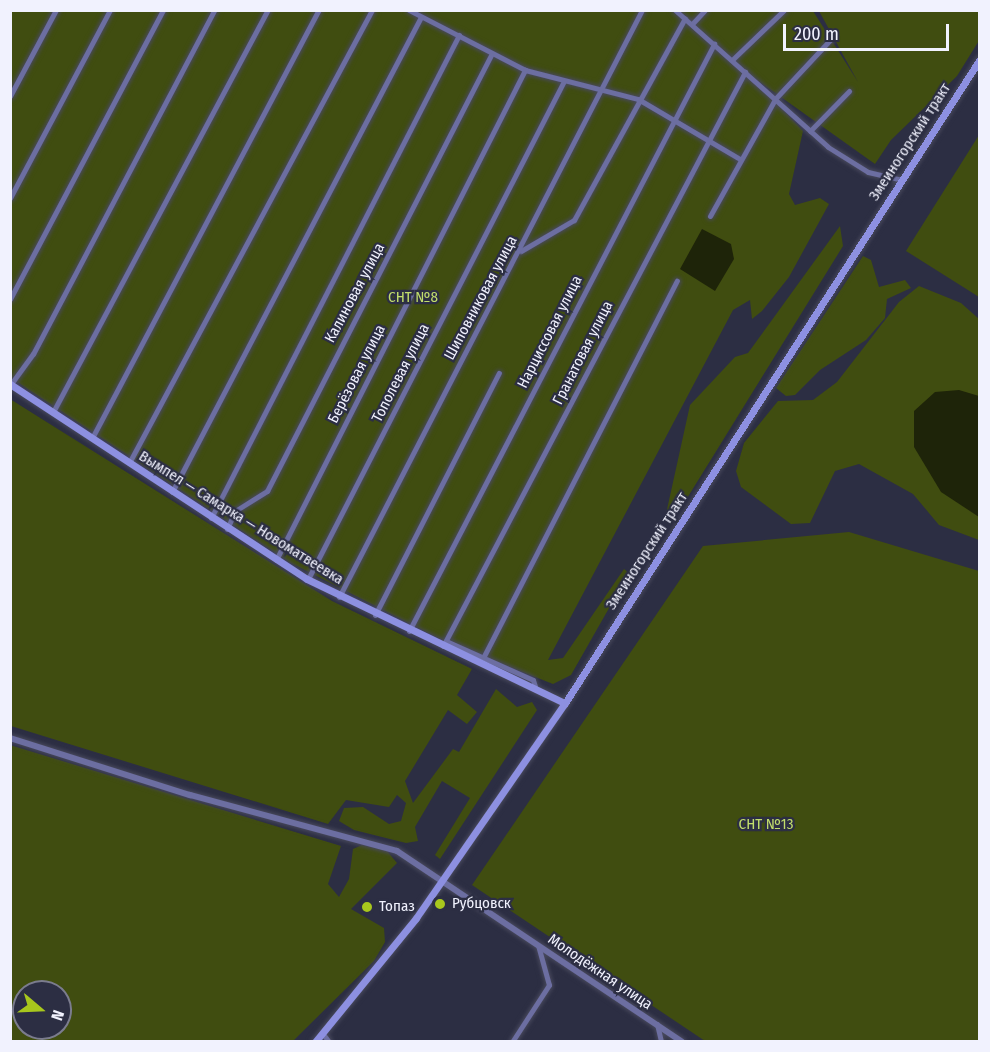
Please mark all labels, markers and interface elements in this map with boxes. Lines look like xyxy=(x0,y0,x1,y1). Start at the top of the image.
scale bar xyxy=(786,12,952,50)
text: 200 m xyxy=(794,23,839,45)
street label: Змеиногорский тракт xyxy=(865,80,955,204)
street label: Шиповниковая улица xyxy=(441,233,521,363)
street label: Калиновая улица xyxy=(321,240,389,346)
street label: Нарциссовая улица xyxy=(514,273,586,391)
park label: СНТ №8 xyxy=(388,289,438,307)
street label: Гранатовая улица xyxy=(549,298,617,408)
street label: Тополевая улица xyxy=(368,321,434,425)
street label: Берёзовая улица xyxy=(324,322,390,426)
street label: Вымпел — Самарка — Новоматвеевка xyxy=(135,447,347,589)
street label: Змеиногорский тракт xyxy=(602,489,692,613)
park label: СНТ №13 xyxy=(739,816,793,834)
place label: Рубцовск xyxy=(452,895,511,913)
marker: Рубцовск xyxy=(433,897,447,911)
place label: Топаз xyxy=(379,898,415,916)
marker: Топаз xyxy=(360,900,374,914)
street label: Молодёжная улица xyxy=(544,930,656,1014)
north arrow xyxy=(12,980,72,1040)
text: N xyxy=(47,1008,68,1023)

